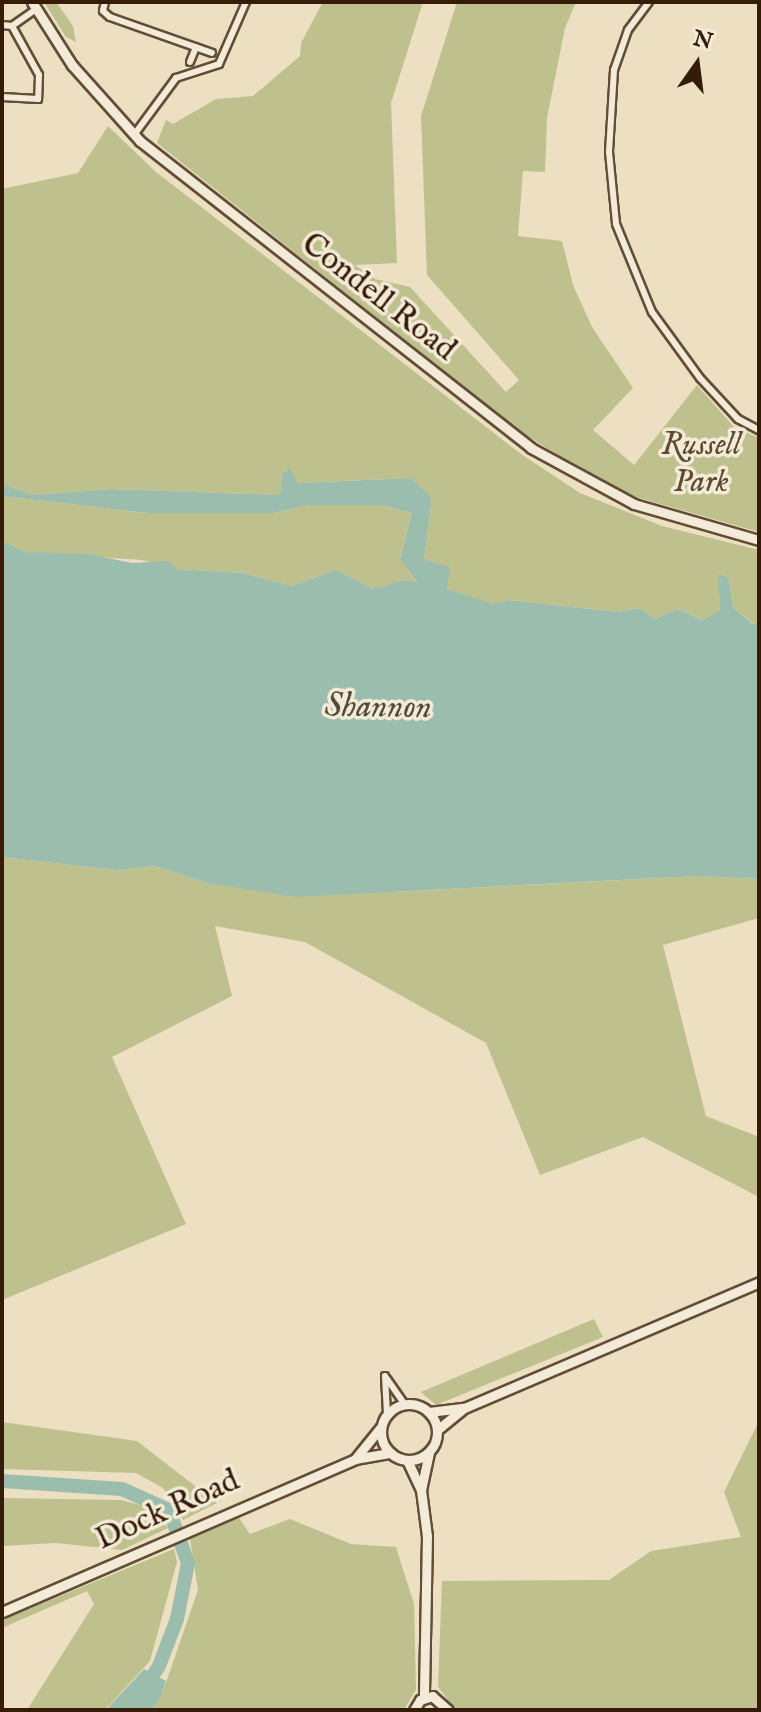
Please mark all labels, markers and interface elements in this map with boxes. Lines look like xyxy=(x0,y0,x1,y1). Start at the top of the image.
north arrow xyxy=(657,24,737,104)
text: N xyxy=(690,25,715,57)
street label: Condell Road xyxy=(293,226,463,370)
park label: Russell Park xyxy=(661,428,741,503)
water label: Shannon xyxy=(324,686,432,728)
street label: Dock Road xyxy=(90,1462,246,1560)

